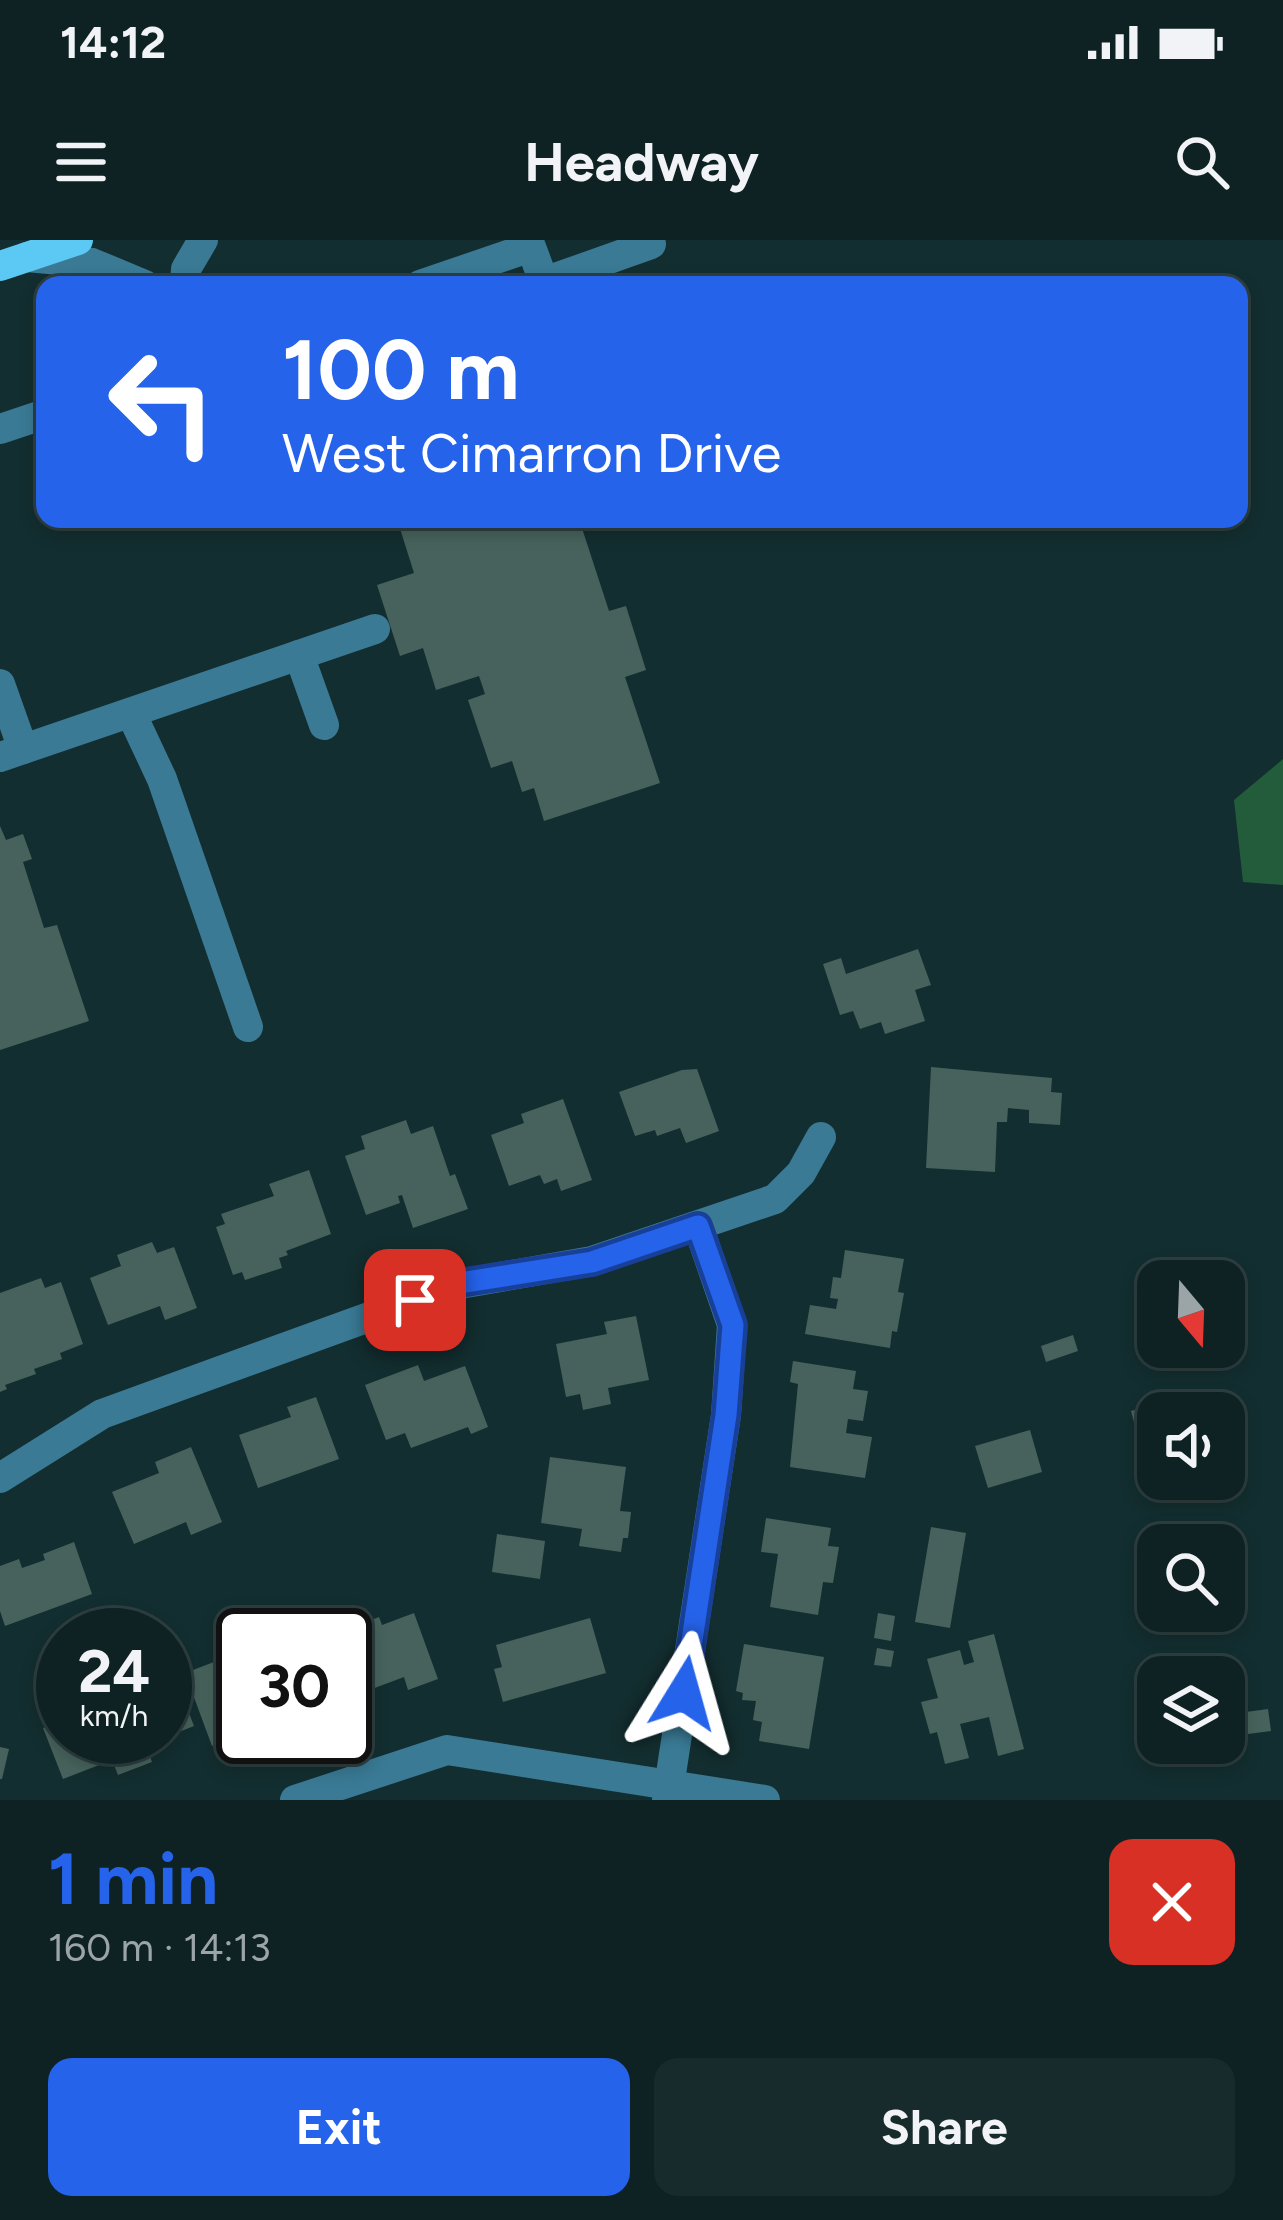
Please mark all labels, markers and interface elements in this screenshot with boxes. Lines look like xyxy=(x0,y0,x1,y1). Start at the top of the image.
text: 14:12 xyxy=(60,15,166,69)
icon: menu xyxy=(48,129,114,195)
icon: search xyxy=(1169,129,1235,195)
text: Headway xyxy=(524,130,759,195)
text: 100 m xyxy=(282,319,520,420)
icon: left xyxy=(84,324,240,480)
text: West Cimarron Drive xyxy=(282,421,781,486)
pin xyxy=(364,1249,466,1351)
north arrow xyxy=(1137,1260,1245,1368)
map controls xyxy=(1137,1260,1245,1764)
icon: arrive xyxy=(382,1267,448,1333)
button: sound xyxy=(1137,1392,1245,1500)
button: search xyxy=(1137,1524,1245,1632)
speed limit sign: 30 xyxy=(216,1608,372,1764)
position arrow xyxy=(621,1630,747,1756)
text: 24 xyxy=(78,1635,150,1707)
button: layers xyxy=(1137,1656,1245,1764)
text: km/h xyxy=(80,1697,148,1734)
text: 1 min xyxy=(48,1836,218,1922)
button: close xyxy=(1109,1839,1235,1965)
text: 160 m · 14:13 xyxy=(48,1924,271,1971)
button: Exit xyxy=(48,2058,630,2196)
button: Share xyxy=(654,2058,1235,2196)

